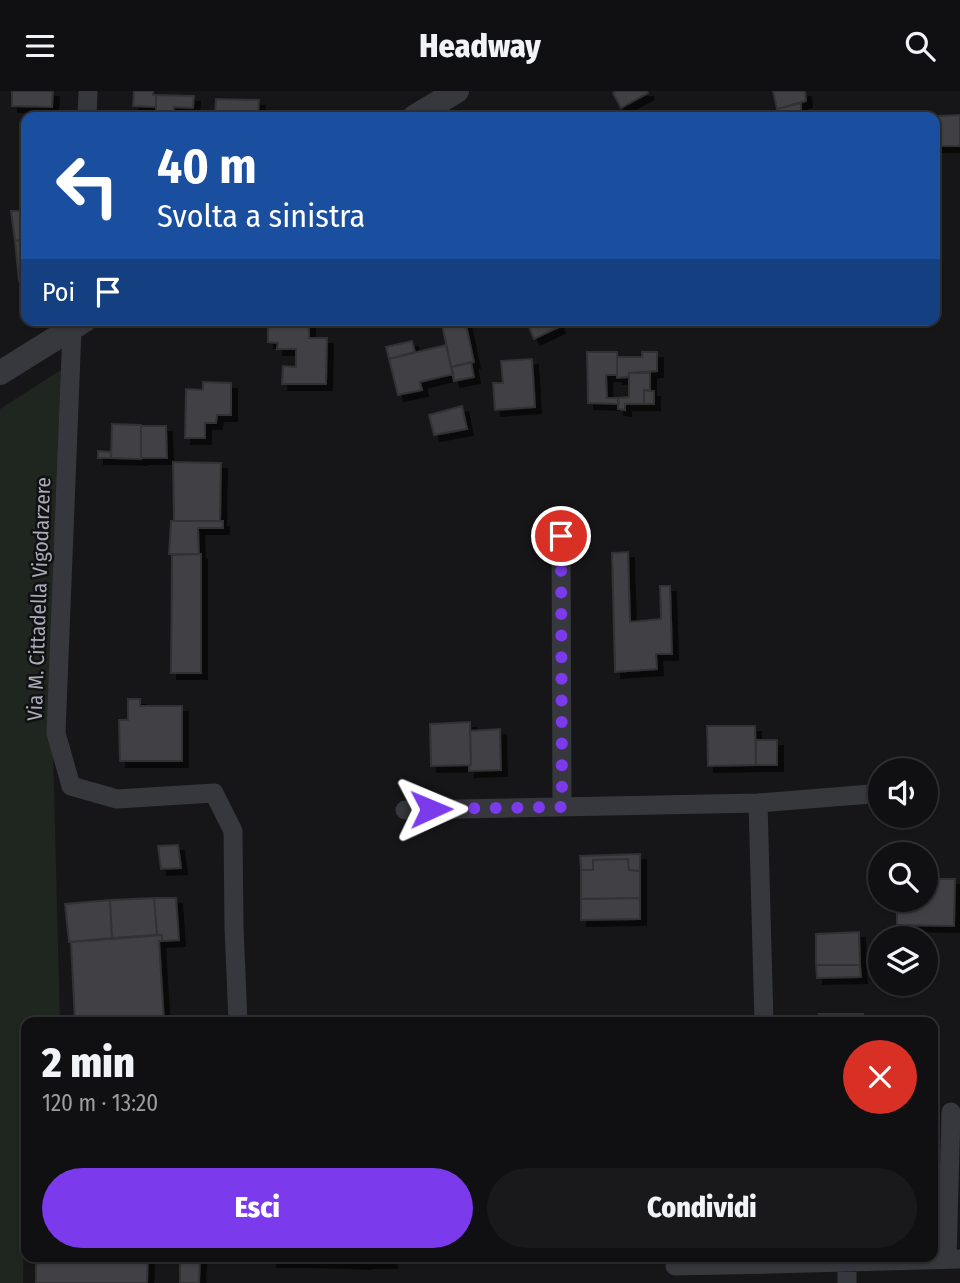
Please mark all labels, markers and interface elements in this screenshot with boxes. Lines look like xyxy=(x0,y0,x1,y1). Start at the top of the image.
icon: menu xyxy=(21,27,59,65)
text: Headway xyxy=(419,27,541,65)
icon: search xyxy=(901,27,939,65)
text: 40 m xyxy=(157,137,257,196)
icon: left xyxy=(42,140,133,231)
text: Svolta a sinistra xyxy=(157,197,365,235)
icon: arrive xyxy=(89,273,127,311)
text: Poi xyxy=(42,277,75,308)
street label: Via M. Cittadella Vigodarzere xyxy=(22,477,56,721)
pin xyxy=(531,506,591,566)
icon: arrive xyxy=(542,517,580,555)
map controls xyxy=(868,758,938,996)
button: sound xyxy=(868,758,938,828)
position arrow xyxy=(394,772,468,846)
button: search xyxy=(868,842,938,912)
button: layers xyxy=(868,926,938,996)
text: 2 min xyxy=(42,1038,135,1088)
button: close xyxy=(843,1040,917,1114)
text: 120 m · 13:20 xyxy=(42,1089,158,1117)
button: Esci xyxy=(42,1168,473,1248)
button: Condividi xyxy=(487,1168,917,1248)

